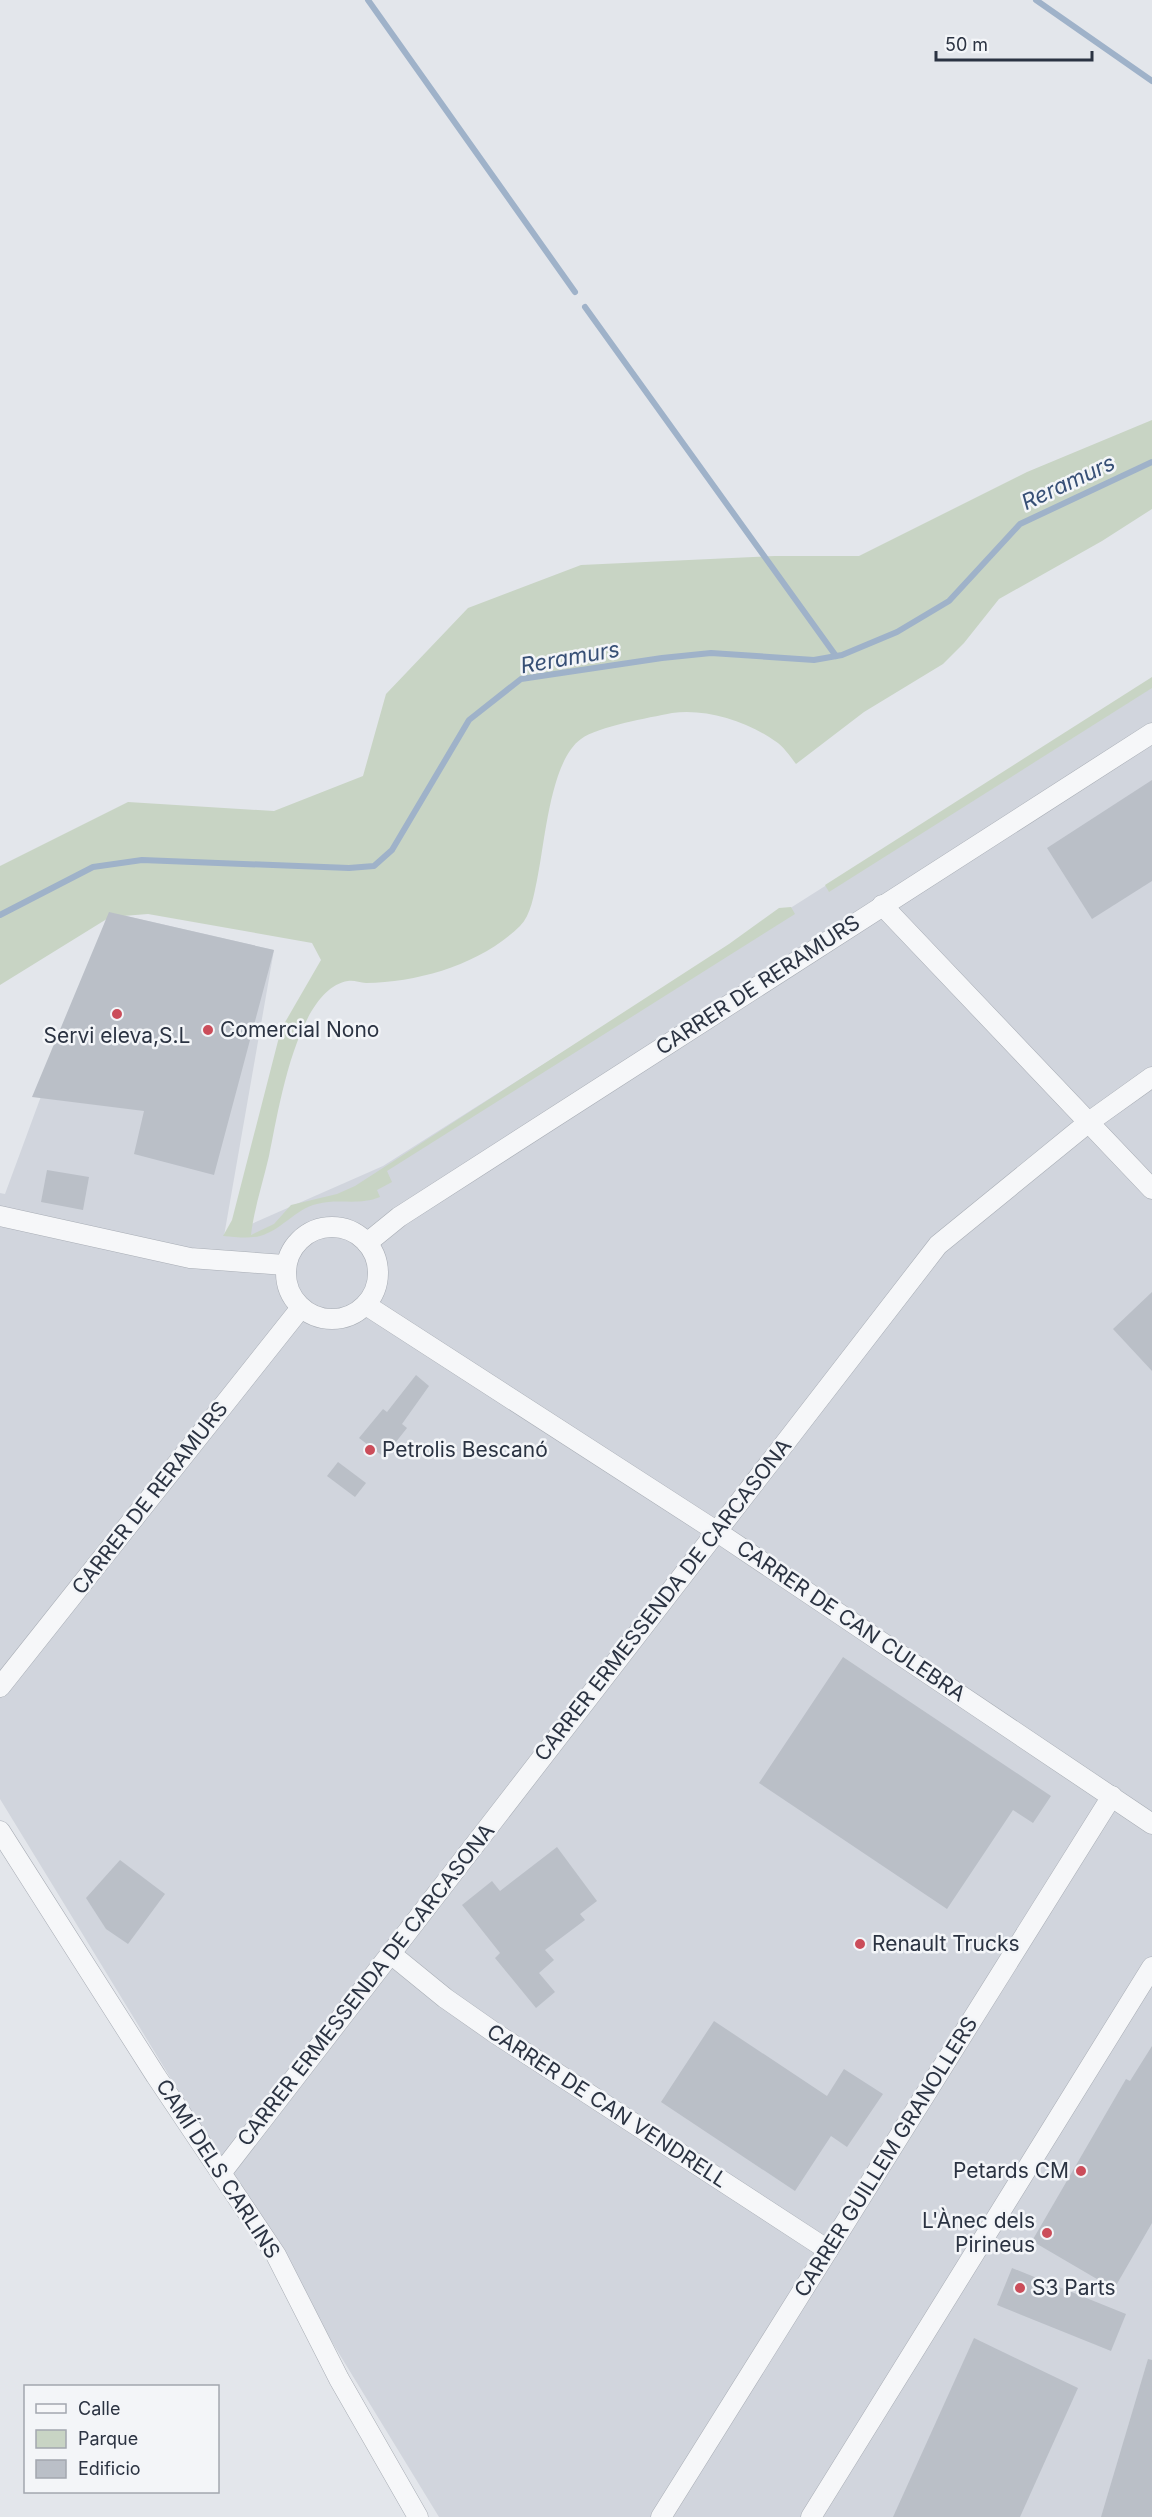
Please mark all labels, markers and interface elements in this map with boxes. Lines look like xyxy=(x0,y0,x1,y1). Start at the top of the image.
scale bar xyxy=(936,24,1092,62)
text: 50 m xyxy=(945,34,988,55)
water label: Reramurs xyxy=(1017,449,1119,515)
water label: Reramurs xyxy=(518,636,622,678)
street label: CARRER DE RERAMURS xyxy=(651,909,864,1060)
marker: Servi eleva,S.L xyxy=(110,1007,124,1021)
place label: Comercial Nono xyxy=(220,1017,379,1042)
place label: Servi eleva,S.L xyxy=(44,1023,190,1048)
marker: Comercial Nono xyxy=(201,1023,215,1037)
street label: CARRER DE RERAMURS xyxy=(67,1396,233,1599)
street label: CARRER ERMESSENDA DE CARCASONA xyxy=(529,1433,796,1766)
place label: Petrolis Bescanó xyxy=(382,1437,548,1462)
marker: Petrolis Bescanó xyxy=(363,1443,377,1457)
street label: CARRER DE CAN CULEBRA xyxy=(732,1535,970,1707)
street label: CARRER ERMESSENDA DE CARCASONA xyxy=(232,1818,499,2151)
place label: Renault Trucks xyxy=(872,1931,1020,1956)
marker: Renault Trucks xyxy=(853,1937,867,1951)
street label: CARRER GUILLEM GRANOLLERS xyxy=(789,2012,982,2301)
street label: CARRER DE CAN VENDRELL xyxy=(483,2018,732,2193)
street label: CAMÍ DELS CARLINS xyxy=(151,2074,287,2263)
place label: Petards CM xyxy=(953,2158,1069,2183)
marker: Petards CM xyxy=(1074,2164,1088,2178)
place label: L'Ànec dels Pirineus xyxy=(922,2207,1035,2257)
marker: L'Ànec dels Pirineus xyxy=(1040,2226,1054,2240)
place label: S3 Parts xyxy=(1032,2275,1116,2300)
marker: S3 Parts xyxy=(1013,2281,1027,2295)
legend xyxy=(24,2385,219,2493)
text: Calle xyxy=(78,2398,120,2419)
text: Parque xyxy=(78,2428,138,2449)
text: Edificio xyxy=(78,2458,141,2479)

